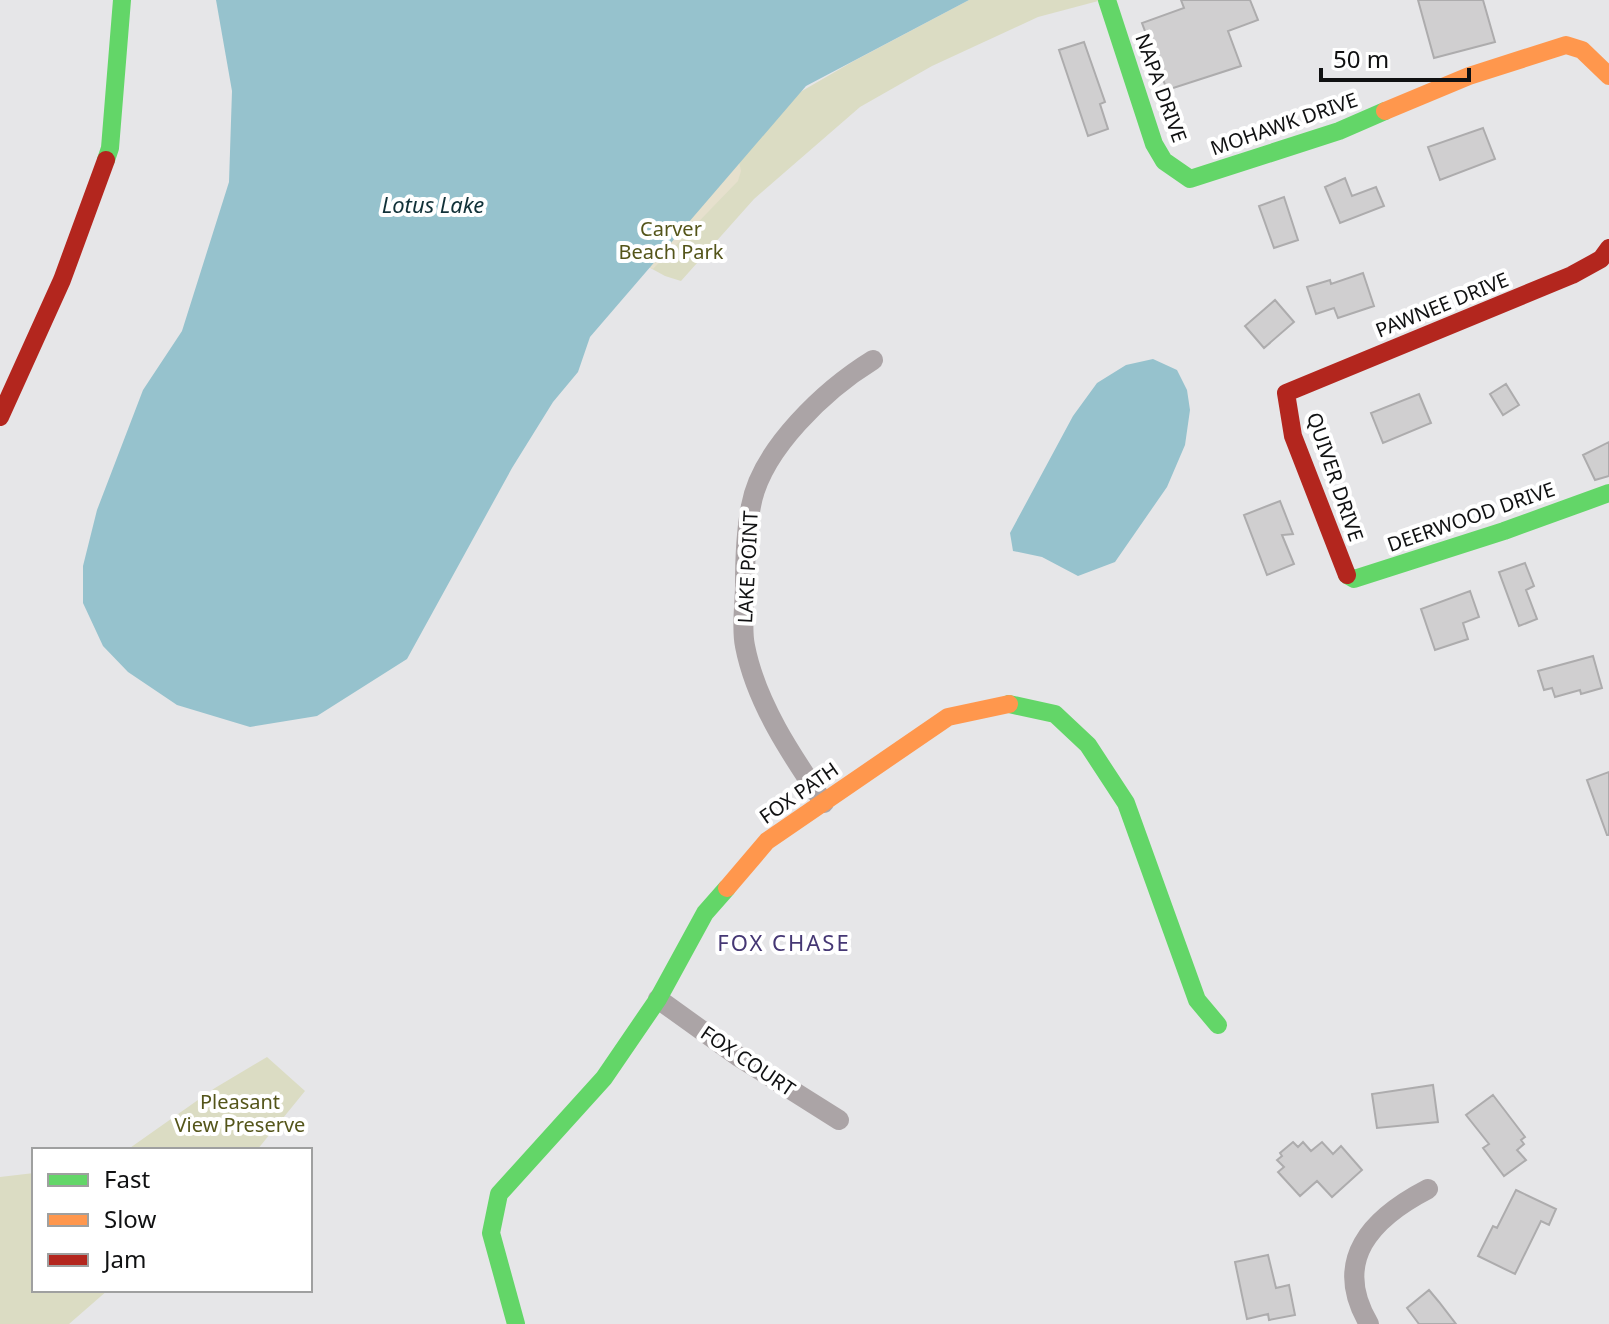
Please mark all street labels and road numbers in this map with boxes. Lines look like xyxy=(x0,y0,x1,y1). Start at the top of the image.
street label: NAPA DRIVE xyxy=(1129,30,1194,146)
street label: MOHAWK DRIVE xyxy=(1207,86,1361,161)
street label: PAWNEE DRIVE xyxy=(1371,266,1512,344)
street label: QUIVER DRIVE xyxy=(1301,409,1370,545)
street label: DEERWOOD DRIVE xyxy=(1383,475,1558,558)
street label: LAKE POINT xyxy=(731,510,764,624)
street label: FOX PATH xyxy=(754,755,844,830)
street label: FOX COURT xyxy=(696,1019,801,1102)

